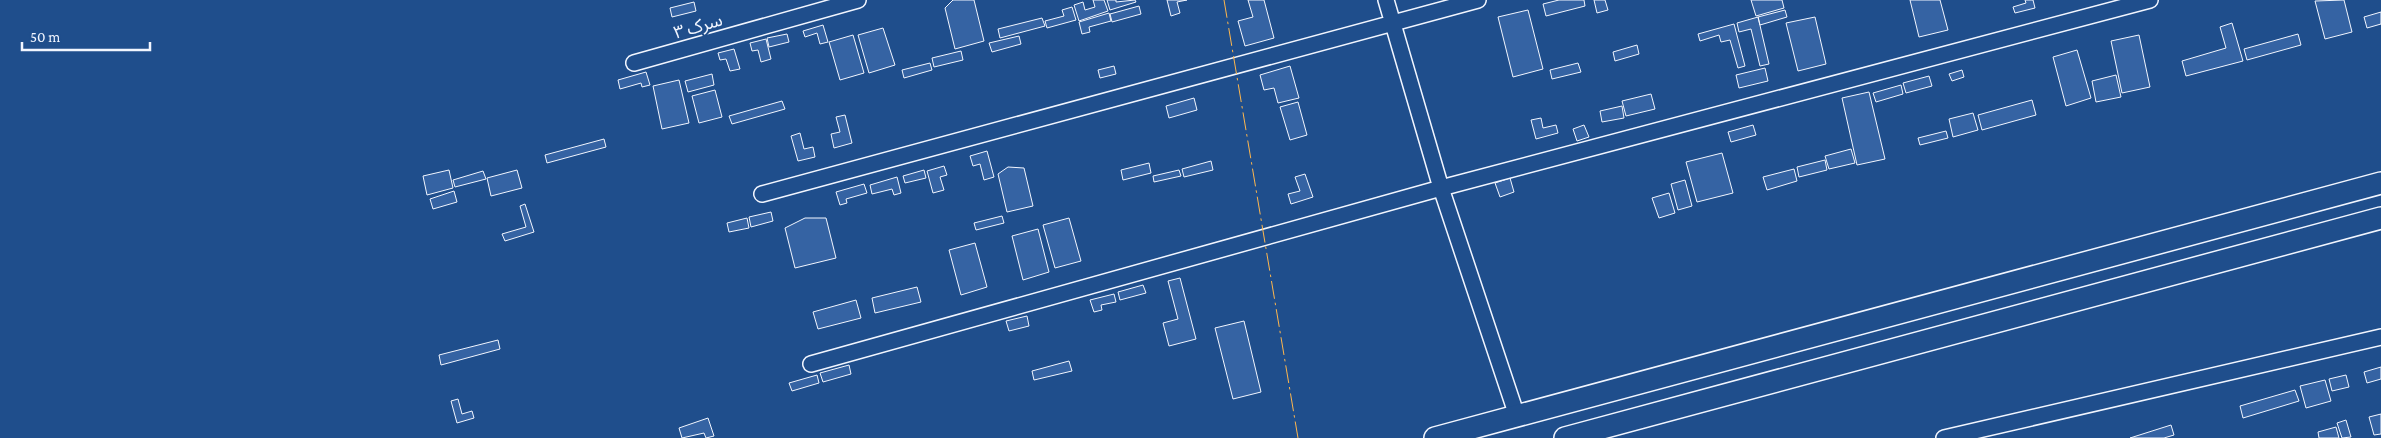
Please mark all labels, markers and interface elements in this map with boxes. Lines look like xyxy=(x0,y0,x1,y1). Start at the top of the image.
street label: سرک ۳ xyxy=(671,9,725,43)
scale bar xyxy=(22,20,150,52)
text: 50 m xyxy=(30,29,60,45)

